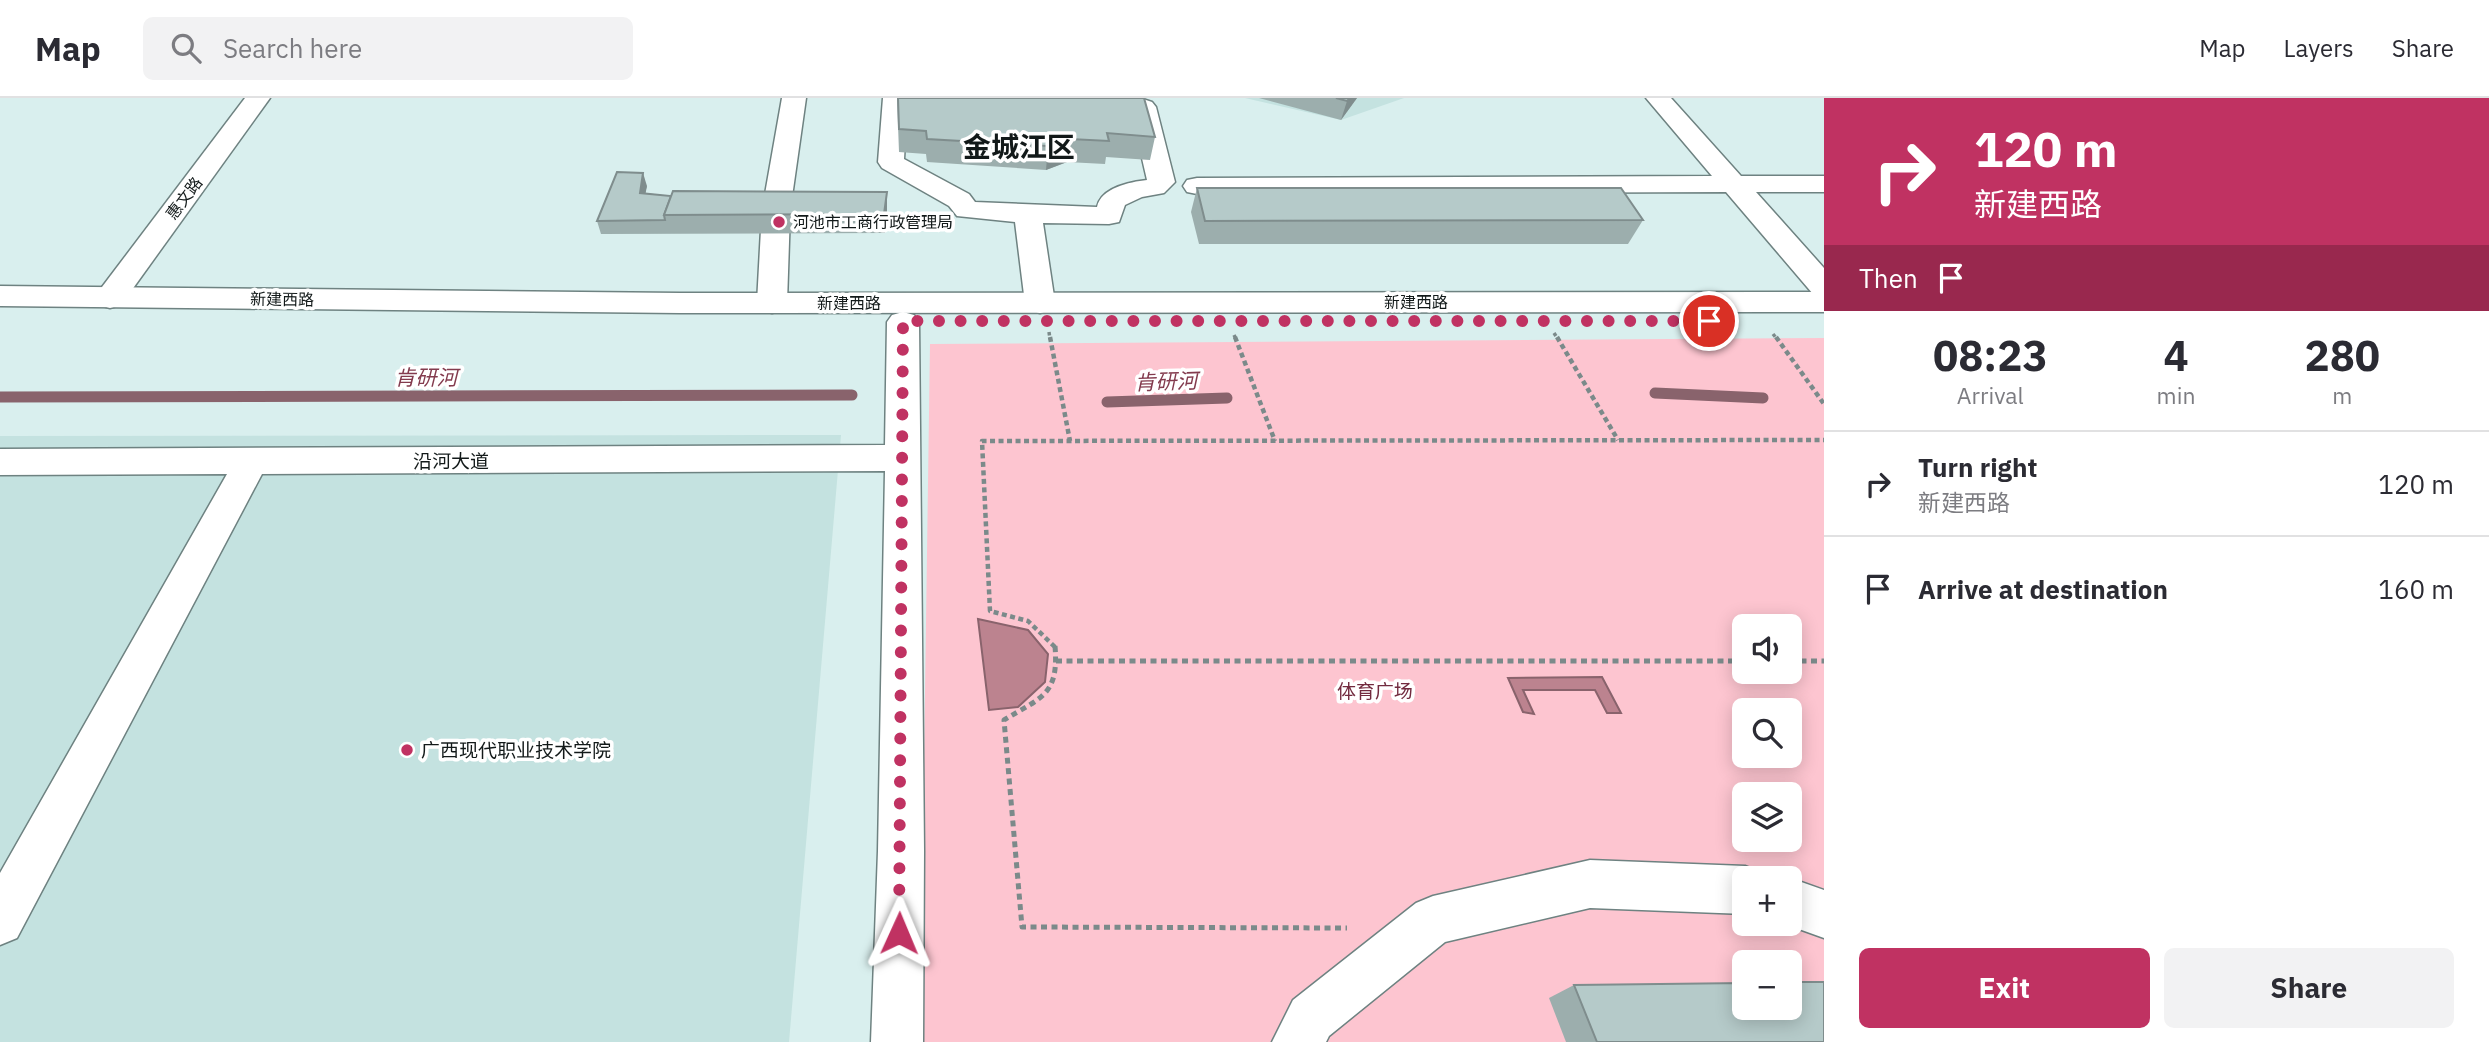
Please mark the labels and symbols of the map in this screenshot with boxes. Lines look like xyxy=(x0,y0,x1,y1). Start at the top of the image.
district label: 金城江区 xyxy=(963,128,1075,165)
street label: 惠文路 xyxy=(162,173,206,223)
place label: 河池市工商行政管理局 xyxy=(793,212,953,232)
marker: 河池市工商行政管理局 xyxy=(771,214,787,230)
street label: 新建西路 xyxy=(250,288,314,310)
pin xyxy=(1679,291,1739,351)
street label: 新建西路 xyxy=(1384,292,1448,312)
street label: 新建西路 xyxy=(817,293,881,313)
water label: 肯研河 xyxy=(395,363,461,391)
water label: 肯研河 xyxy=(1134,366,1202,396)
street label: 沿河大道 xyxy=(413,449,489,473)
park label: 体育广场 xyxy=(1337,679,1413,703)
place label: 广西现代职业技术学院 xyxy=(421,738,611,762)
marker: 广西现代职业技术学院 xyxy=(399,742,415,758)
position arrow xyxy=(862,896,936,970)

